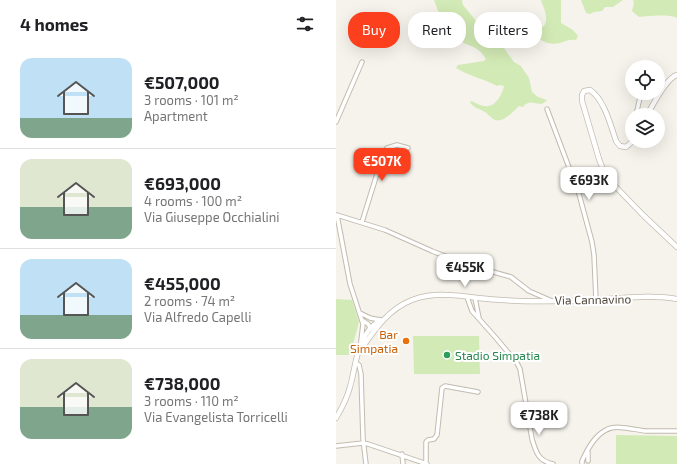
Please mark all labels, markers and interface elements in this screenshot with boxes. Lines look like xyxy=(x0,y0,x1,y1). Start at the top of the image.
chip: Buy xyxy=(348,12,400,48)
chip: Rent xyxy=(408,12,466,48)
chip: Filters xyxy=(474,12,542,48)
icon: filters xyxy=(294,13,316,35)
text: 4 homes xyxy=(20,14,88,34)
map controls xyxy=(625,60,665,148)
button: locate xyxy=(625,60,665,100)
text: €507,000 xyxy=(144,72,220,92)
icon: home xyxy=(52,74,100,122)
text: 3 rooms · 101 m² xyxy=(144,92,239,108)
text: Apartment xyxy=(144,108,208,124)
button: layers xyxy=(625,108,665,148)
pin: €507K xyxy=(354,148,410,182)
text: €507K xyxy=(363,153,401,169)
pin: €693K xyxy=(561,167,617,201)
text: €693K xyxy=(569,172,609,188)
text: €693,000 xyxy=(144,173,221,193)
icon: home xyxy=(52,175,100,223)
text: 4 rooms · 100 m² xyxy=(144,193,242,209)
text: Via Giuseppe Occhialini xyxy=(144,209,280,225)
pin: €455K xyxy=(437,254,493,288)
text: €455K xyxy=(445,259,485,275)
text: €455,000 xyxy=(144,273,221,293)
icon: home xyxy=(52,275,100,323)
street label: Via Cannavino xyxy=(555,291,632,307)
text: 2 rooms · 74 m² xyxy=(144,293,235,309)
text: Via Alfredo Capelli xyxy=(144,309,251,325)
place label: Bar Simpatia xyxy=(350,327,398,355)
marker: Bar Simpatia xyxy=(401,336,411,346)
place label: Stadio Simpatia xyxy=(455,348,540,362)
marker: Stadio Simpatia xyxy=(442,350,452,360)
text: €738,000 xyxy=(144,373,220,393)
icon: home xyxy=(52,375,100,423)
text: 3 rooms · 110 m² xyxy=(144,393,239,409)
pin: €738K xyxy=(511,402,567,436)
text: €738K xyxy=(520,407,558,423)
text: Via Evangelista Torricelli xyxy=(144,409,288,425)

